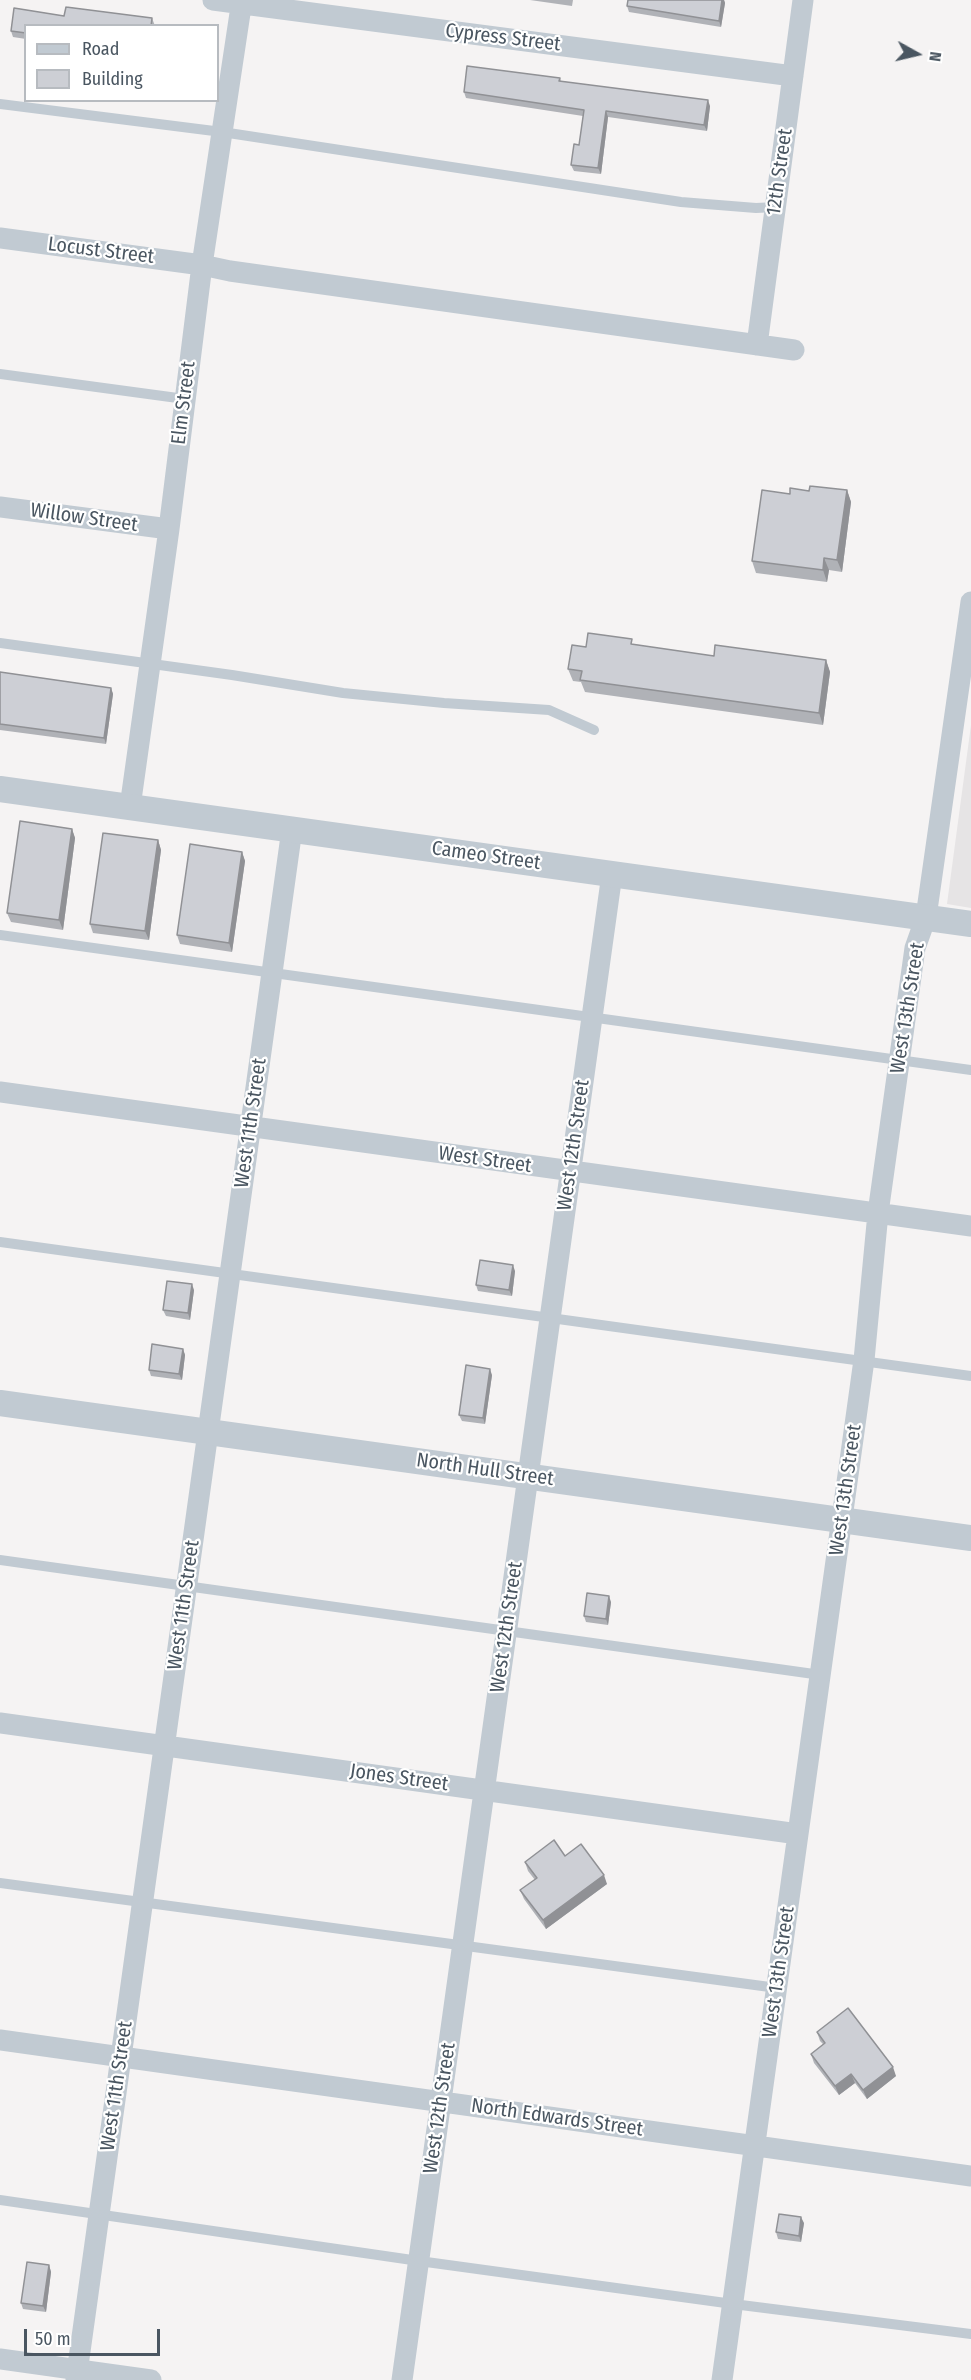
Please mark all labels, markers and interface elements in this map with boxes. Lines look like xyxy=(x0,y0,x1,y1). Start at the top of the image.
street label: Cypress Street xyxy=(444,19,562,57)
legend xyxy=(24,24,219,102)
north arrow xyxy=(887,24,947,84)
text: Road xyxy=(82,38,119,60)
text: N xyxy=(925,51,945,63)
text: Building xyxy=(82,68,143,90)
street label: 12th Street xyxy=(762,127,798,217)
street label: Locust Street xyxy=(47,233,155,269)
street label: Elm Street xyxy=(167,360,201,446)
street label: Willow Street xyxy=(29,499,139,537)
street label: Cameo Street xyxy=(430,837,542,875)
street label: West 13th Street xyxy=(886,941,930,1075)
street label: West 11th Street xyxy=(230,1057,272,1189)
street label: West 12th Street xyxy=(553,1078,595,1212)
street label: West Street xyxy=(437,1142,533,1178)
street label: West 13th Street xyxy=(825,1423,867,1557)
street label: North Hull Street xyxy=(415,1448,555,1492)
street label: West 11th Street xyxy=(163,1539,205,1671)
street label: West 12th Street xyxy=(486,1560,528,1694)
street label: Jones Street xyxy=(348,1759,450,1797)
street label: West 13th Street xyxy=(758,1905,800,2039)
street label: West 11th Street xyxy=(96,2020,138,2152)
street label: West 12th Street xyxy=(419,2041,461,2175)
street label: North Edwards Street xyxy=(470,2094,644,2142)
scale bar xyxy=(27,2317,164,2355)
text: 50 m xyxy=(35,2328,71,2350)

